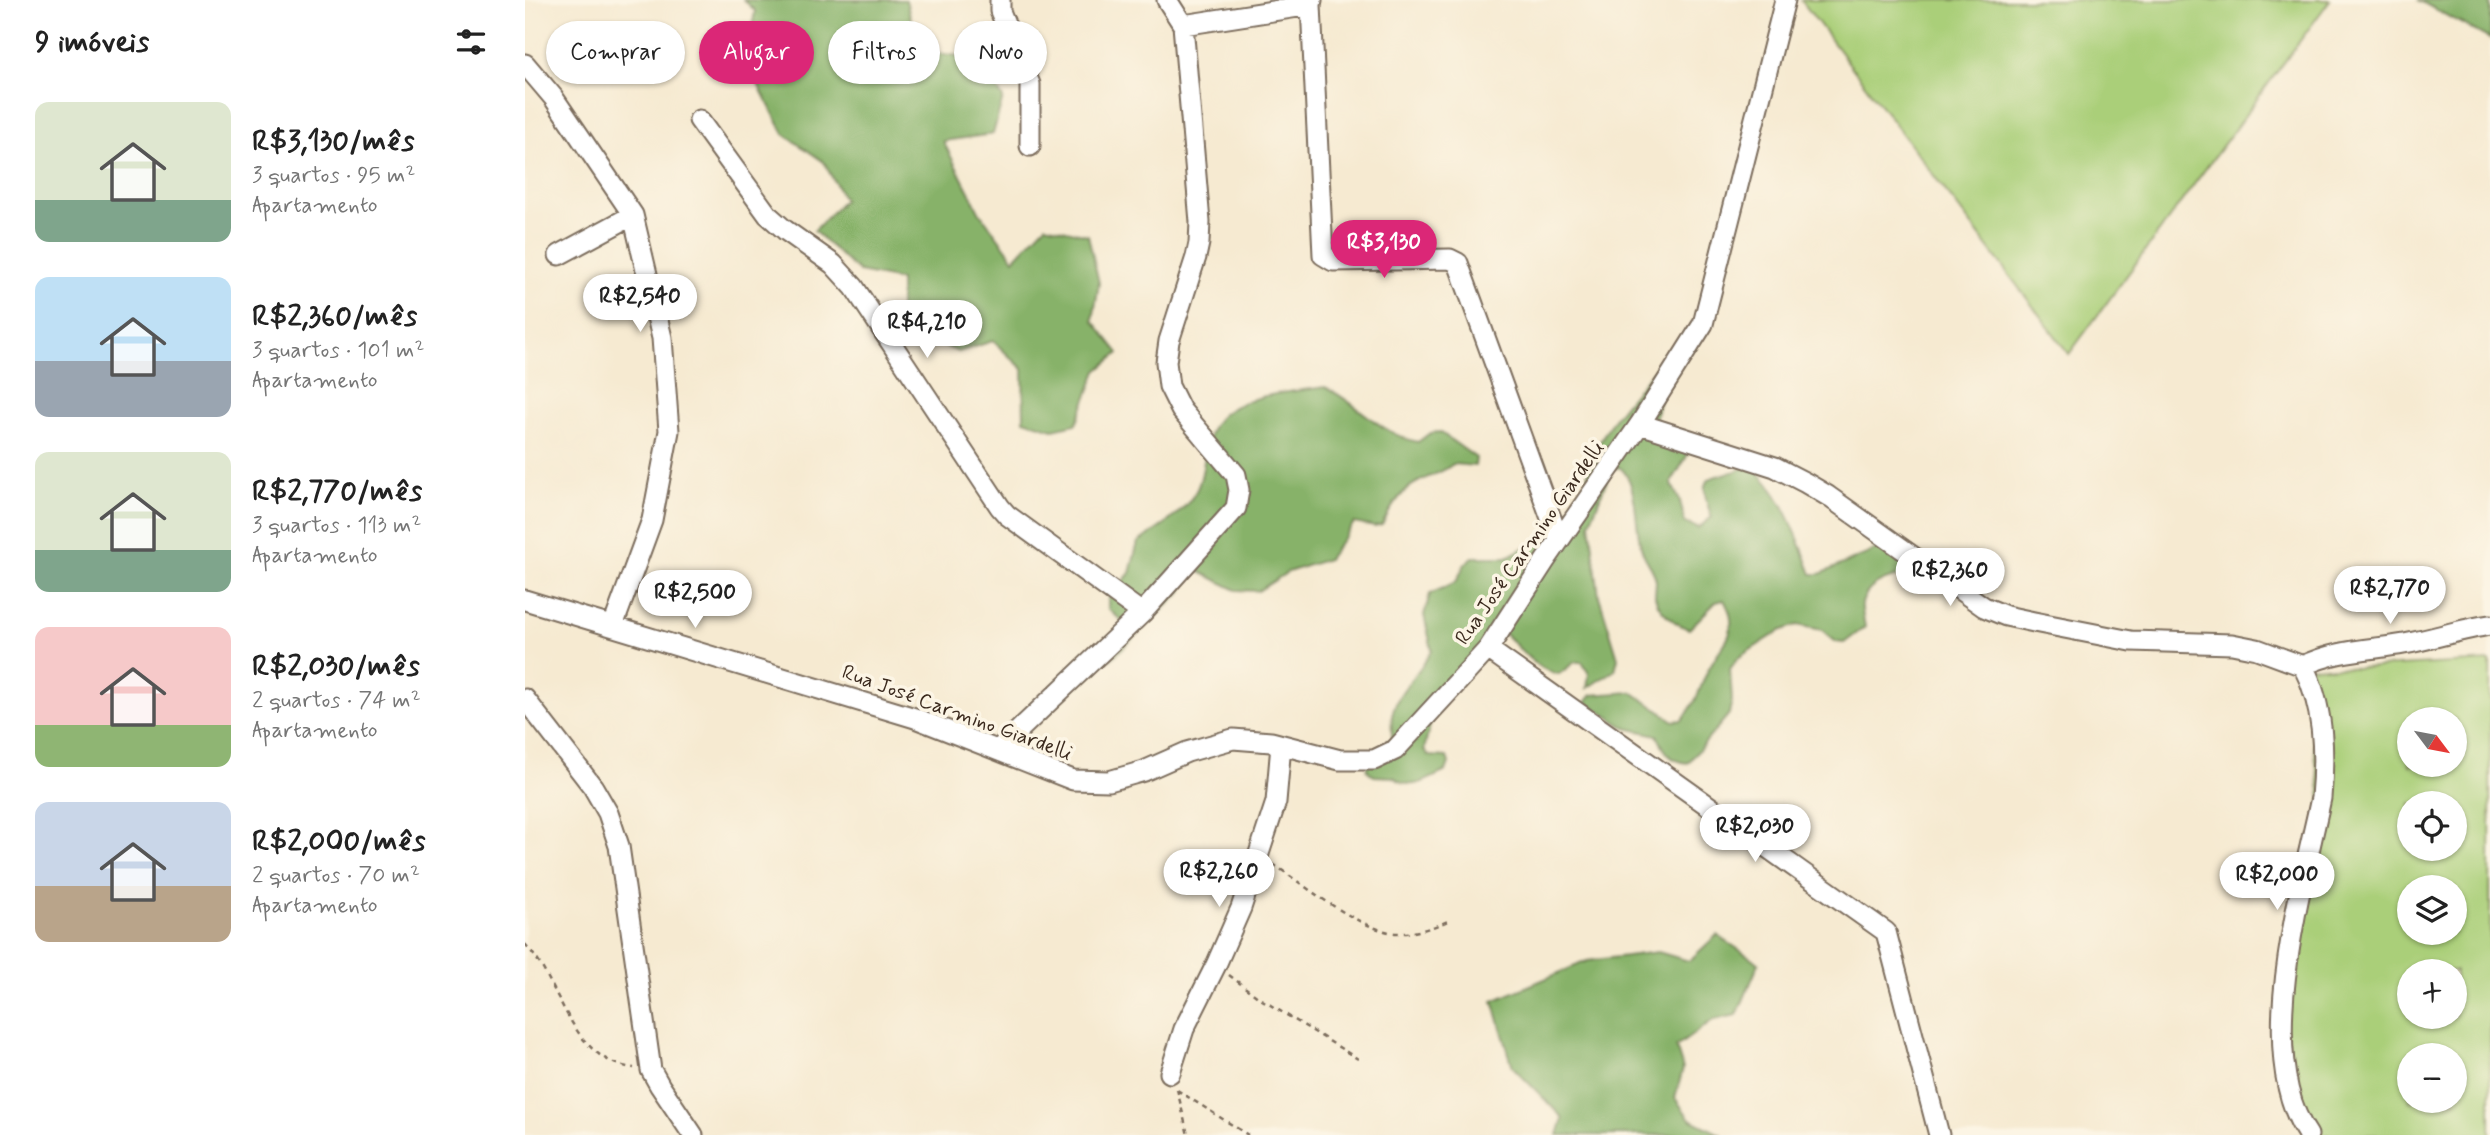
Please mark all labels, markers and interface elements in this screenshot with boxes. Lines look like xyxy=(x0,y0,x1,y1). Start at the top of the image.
chip: Comprar xyxy=(546,21,685,84)
chip: Alugar xyxy=(699,21,814,84)
chip: Filtros xyxy=(828,21,940,84)
chip: Novo xyxy=(954,21,1047,84)
text: 9 imóveis xyxy=(35,23,149,62)
icon: filters xyxy=(452,23,490,61)
text: R$3,130/mês xyxy=(252,122,414,161)
icon: home xyxy=(91,130,175,214)
text: 3 quartos · 95 m² xyxy=(252,161,416,191)
text: Apartamento xyxy=(252,191,378,221)
pin: R$3,130 xyxy=(1319,220,1449,280)
text: R$3,130 xyxy=(1347,228,1421,258)
pin: R$2,540 xyxy=(575,274,705,334)
text: R$2,540 xyxy=(599,282,681,312)
text: R$2,360/mês xyxy=(252,297,417,336)
pin: R$4,210 xyxy=(862,300,992,360)
icon: home xyxy=(91,305,175,389)
text: R$4,210 xyxy=(887,308,967,338)
text: 3 quartos · 101 m² xyxy=(252,336,424,366)
text: Apartamento xyxy=(252,366,378,396)
street label: Rua José Carmino Giardelli xyxy=(1449,435,1611,651)
text: R$2,770/mês xyxy=(252,472,422,511)
icon: home xyxy=(91,480,175,564)
text: 3 quartos · 113 m² xyxy=(252,511,422,541)
text: Apartamento xyxy=(252,541,378,571)
pin: R$2,360 xyxy=(1885,548,2015,608)
text: R$2,360 xyxy=(1912,556,1988,586)
pin: R$2,770 xyxy=(2325,566,2455,626)
pin: R$2,500 xyxy=(630,570,760,630)
text: R$2,770 xyxy=(2350,574,2430,604)
text: R$2,500 xyxy=(654,578,736,608)
text: R$2,030/mês xyxy=(252,647,420,686)
icon: home xyxy=(91,655,175,739)
street label: Rua José Carmino Giardelli xyxy=(838,658,1076,768)
text: 2 quartos · 74 m² xyxy=(252,686,421,716)
north arrow xyxy=(2397,707,2467,777)
map controls xyxy=(2397,707,2467,1113)
text: Apartamento xyxy=(252,716,378,746)
button: locate xyxy=(2397,791,2467,861)
pin: R$2,030 xyxy=(1690,804,1820,864)
text: R$2,030 xyxy=(1716,812,1794,842)
text: R$2,000/mês xyxy=(252,822,426,861)
icon: home xyxy=(91,830,175,914)
pin: R$2,260 xyxy=(1154,850,1284,909)
pin: R$2,000 xyxy=(2212,852,2342,912)
text: R$2,260 xyxy=(1179,857,1259,887)
text: R$2,000 xyxy=(2235,860,2319,890)
text: 2 quartos · 70 m² xyxy=(252,861,420,891)
button: layers xyxy=(2397,875,2467,945)
text: Apartamento xyxy=(252,891,378,921)
button: + xyxy=(2397,959,2467,1029)
button: − xyxy=(2397,1043,2467,1113)

